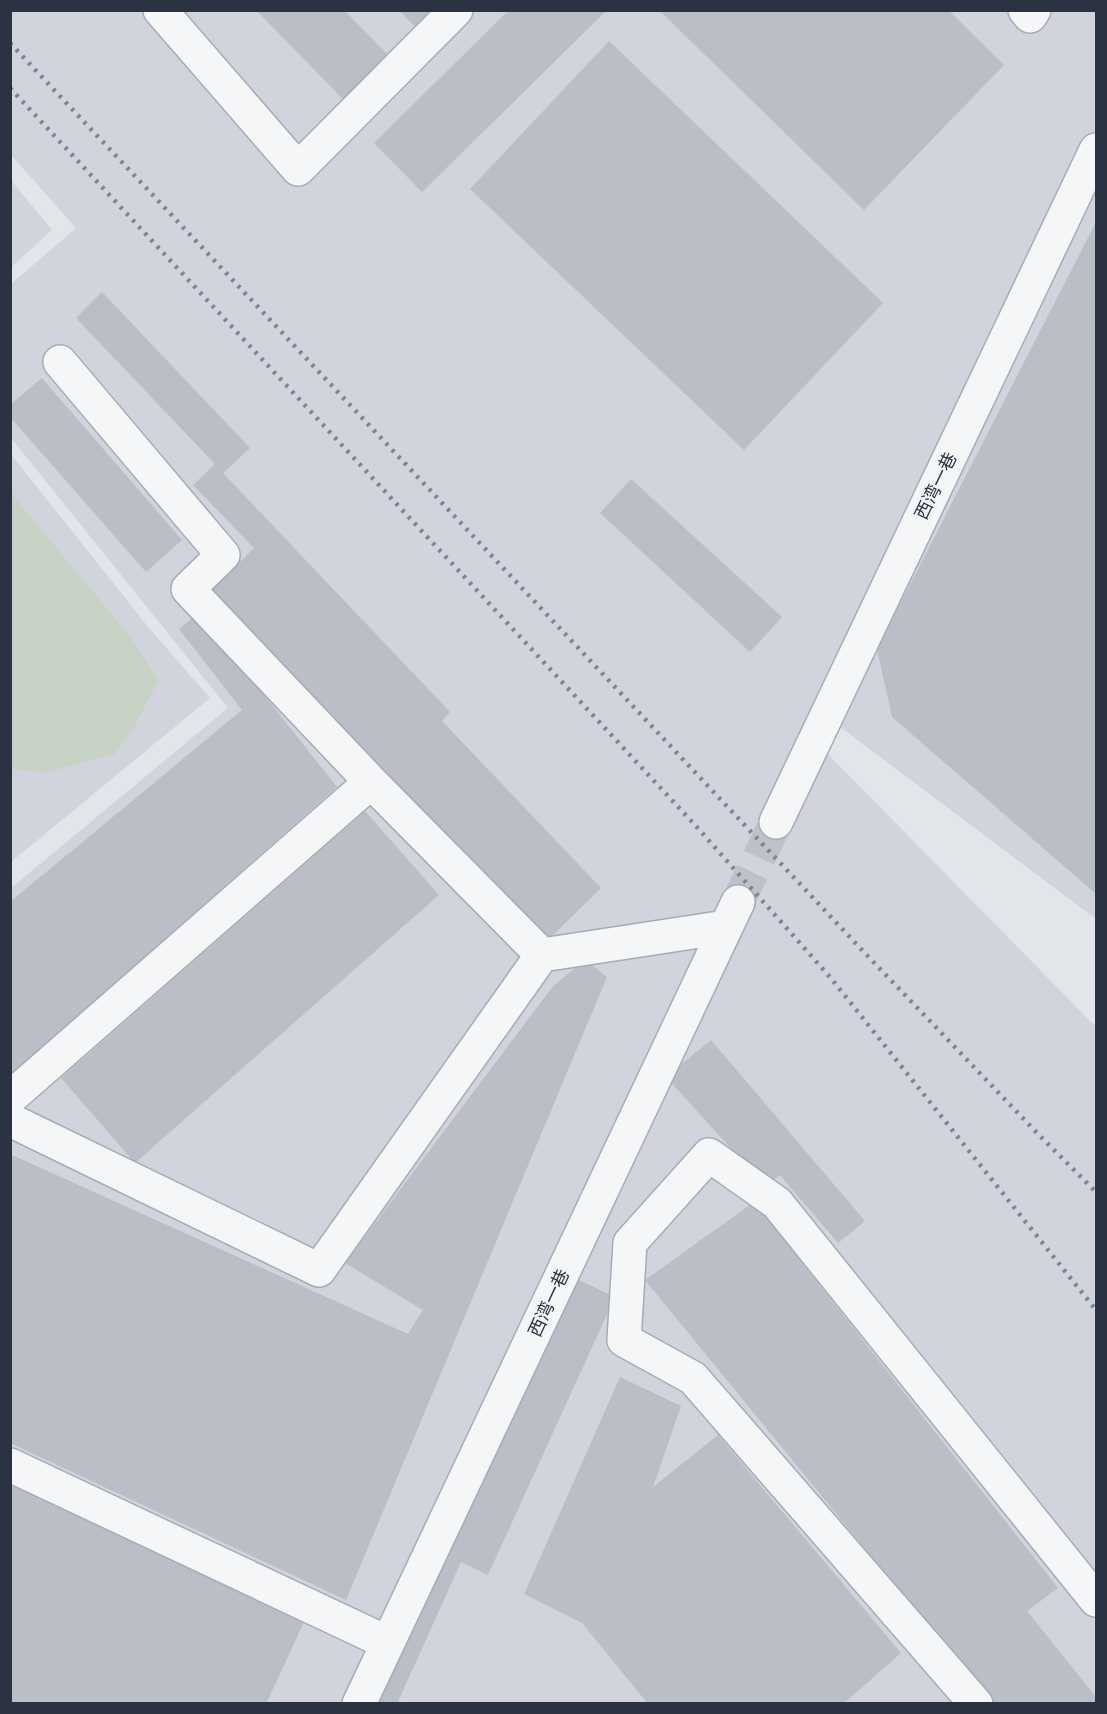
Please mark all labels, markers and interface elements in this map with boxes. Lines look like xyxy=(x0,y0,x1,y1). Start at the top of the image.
street label: 西湾一巷 xyxy=(910,449,962,523)
street label: 西湾一巷 xyxy=(524,1266,574,1340)

